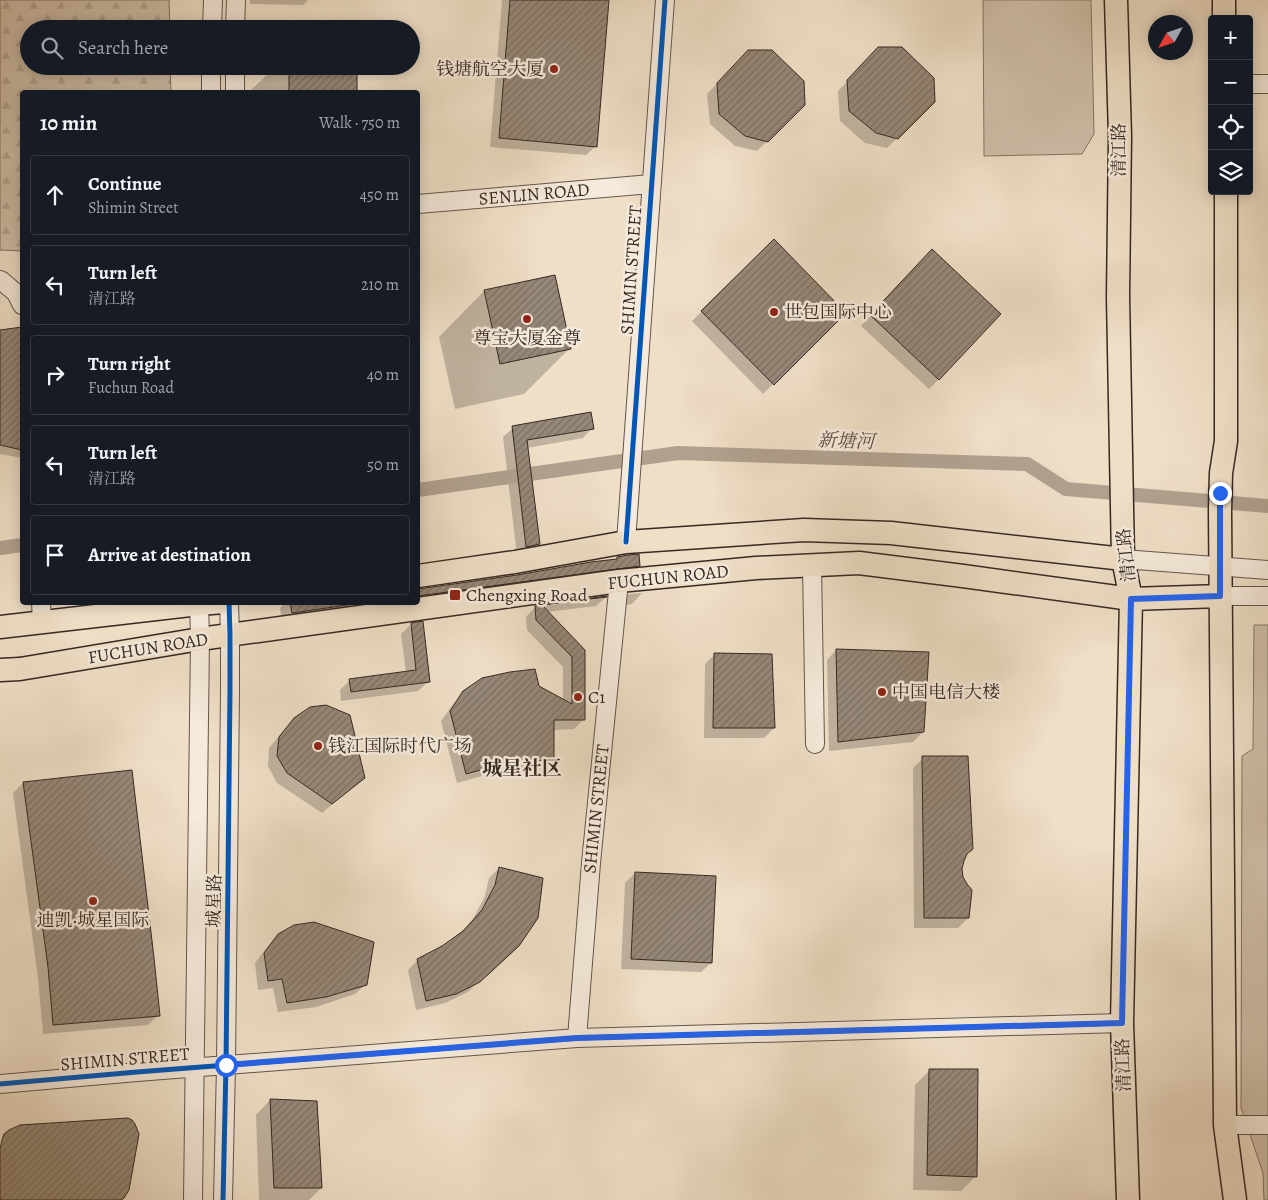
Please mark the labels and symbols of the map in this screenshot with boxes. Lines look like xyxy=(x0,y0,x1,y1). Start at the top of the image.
north arrow xyxy=(1148,15,1193,60)
place label: 钱塘航空大厦 xyxy=(436,57,544,81)
marker: 钱塘航空大厦 xyxy=(548,63,560,75)
street label: 清江路 xyxy=(1107,123,1131,177)
street label: SENLIN ROAD xyxy=(478,177,590,211)
street label: SHIMIN STREET xyxy=(615,204,647,335)
place label: 世包国际中心 xyxy=(784,300,892,324)
marker: 世包国际中心 xyxy=(768,306,780,318)
marker: 尊宝大厦金尊 xyxy=(521,313,533,325)
place label: 尊宝大厦金尊 xyxy=(473,326,581,350)
water label: 新塘河 xyxy=(817,427,878,455)
route end xyxy=(1209,482,1232,505)
street label: 清江路 xyxy=(1111,527,1141,583)
street label: FUCHUN ROAD xyxy=(606,559,730,595)
place label: Chengxing Road xyxy=(466,583,588,607)
marker: Chengxing Road xyxy=(448,588,462,602)
street label: FUCHUN ROAD xyxy=(86,627,210,669)
place label: 中国电信大楼 xyxy=(892,680,1000,704)
place label: C1 xyxy=(588,685,605,709)
marker: 中国电信大楼 xyxy=(876,686,888,698)
marker: C1 xyxy=(572,691,584,703)
place label: 钱江国际时代广场 xyxy=(328,734,472,758)
marker: 钱江国际时代广场 xyxy=(312,740,324,752)
street label: SHIMIN STREET xyxy=(577,743,615,875)
district label: 城星社区 xyxy=(482,755,562,782)
street label: 城星路 xyxy=(202,874,226,928)
marker: 迪凯·城星国际 xyxy=(87,895,99,907)
place label: 迪凯·城星国际 xyxy=(37,908,149,932)
street label: 清江路 xyxy=(1110,1038,1136,1092)
street label: SHIMIN STREET xyxy=(60,1041,191,1077)
route start xyxy=(215,1054,238,1077)

